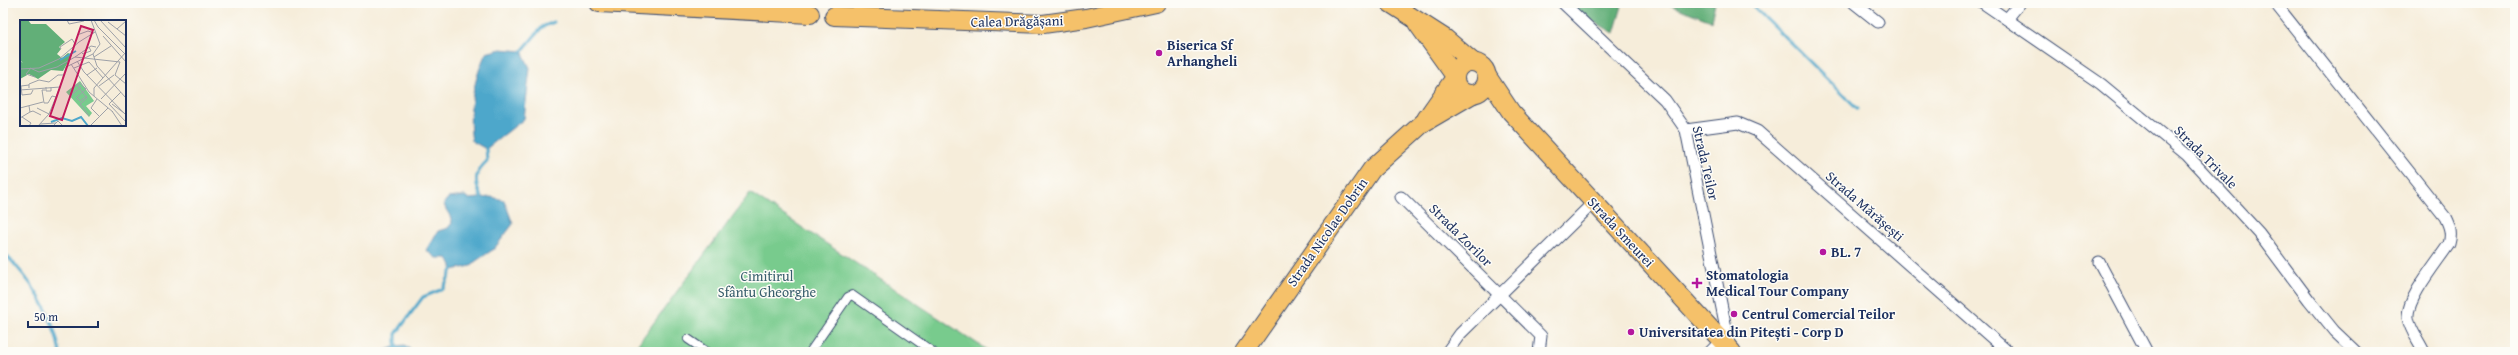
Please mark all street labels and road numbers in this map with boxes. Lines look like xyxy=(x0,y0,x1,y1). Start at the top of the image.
street label: Calea Drăgășani xyxy=(970,10,1064,32)
street label: Strada Trivale xyxy=(2170,121,2243,194)
street label: Strada Teilor xyxy=(1688,124,1724,202)
street label: Strada Mărășești xyxy=(1821,166,1909,246)
street label: Strada Nicolae Dobrin xyxy=(1282,174,1372,290)
street label: Strada Smeurei xyxy=(1583,192,1659,272)
street label: Strada Zorilor xyxy=(1425,199,1497,271)

